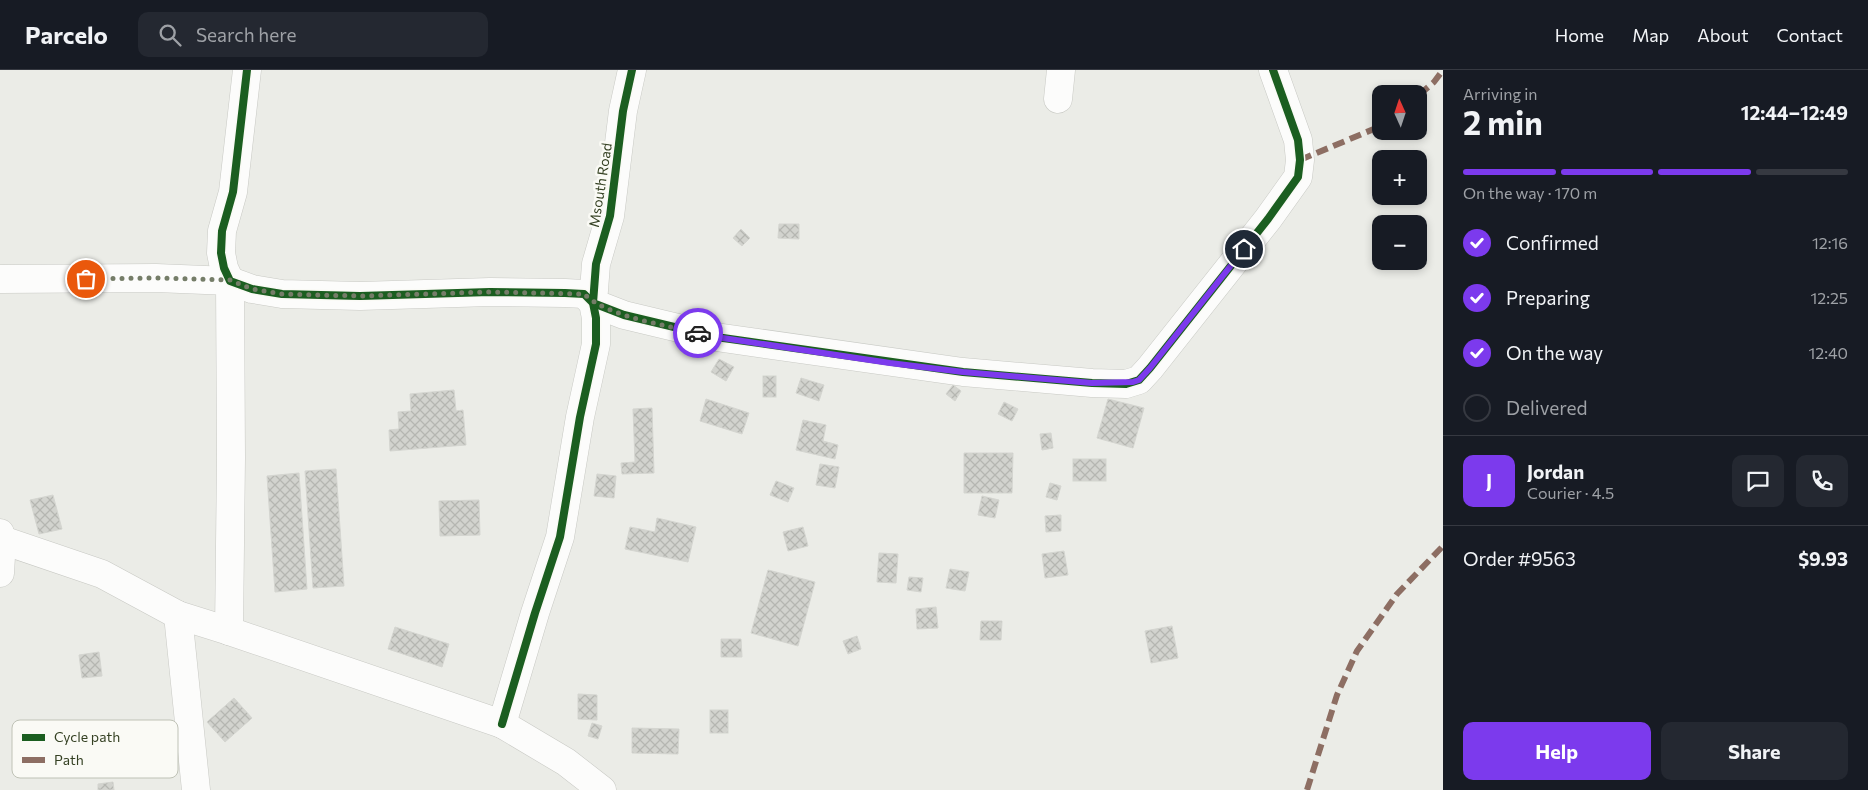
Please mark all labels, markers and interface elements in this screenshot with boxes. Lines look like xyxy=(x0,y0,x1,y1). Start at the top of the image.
search box xyxy=(138,12,488,57)
text: Parcelo xyxy=(25,20,108,49)
icon: search xyxy=(156,21,184,49)
text: Search here xyxy=(196,23,296,46)
text: Home xyxy=(1555,24,1604,46)
text: Map xyxy=(1632,24,1669,46)
text: About xyxy=(1697,24,1749,46)
text: Contact xyxy=(1777,24,1843,46)
text: Arriving in xyxy=(1463,84,1537,103)
north arrow xyxy=(1372,85,1428,140)
map controls xyxy=(1372,85,1427,270)
text: 12:44–12:49 xyxy=(1741,101,1848,124)
text: 2 min xyxy=(1463,102,1543,142)
street label: Msouth Road xyxy=(585,142,615,228)
button: + xyxy=(1372,150,1427,205)
text: On the way · 170 m xyxy=(1463,183,1597,202)
button: − xyxy=(1372,215,1427,270)
pin xyxy=(1223,228,1265,270)
icon: check xyxy=(1463,229,1491,257)
text: Confirmed xyxy=(1506,231,1599,254)
text: 12:16 xyxy=(1812,233,1848,252)
icon: home xyxy=(1230,235,1258,263)
pin xyxy=(65,258,107,300)
icon: bag xyxy=(72,265,100,293)
icon: check xyxy=(1463,284,1491,312)
text: Preparing xyxy=(1506,286,1590,309)
text: 12:25 xyxy=(1810,288,1848,307)
courier xyxy=(673,308,723,358)
icon: car xyxy=(684,319,712,347)
icon: check xyxy=(1463,339,1491,367)
text: On the way xyxy=(1506,341,1603,364)
text: 12:40 xyxy=(1808,343,1848,362)
text: Delivered xyxy=(1506,396,1587,419)
button: chat xyxy=(1732,455,1784,507)
button: phone xyxy=(1796,455,1848,507)
text: Jordan xyxy=(1527,460,1584,483)
text: J xyxy=(1486,469,1492,492)
text: Courier · 4.5 xyxy=(1527,483,1614,502)
text: Order #9563 xyxy=(1463,547,1576,570)
text: $9.93 xyxy=(1798,547,1848,570)
legend xyxy=(12,720,178,778)
button: Help xyxy=(1463,722,1651,780)
button: Share xyxy=(1661,722,1848,780)
text: Cycle path xyxy=(54,728,120,745)
text: Path xyxy=(54,751,84,768)

